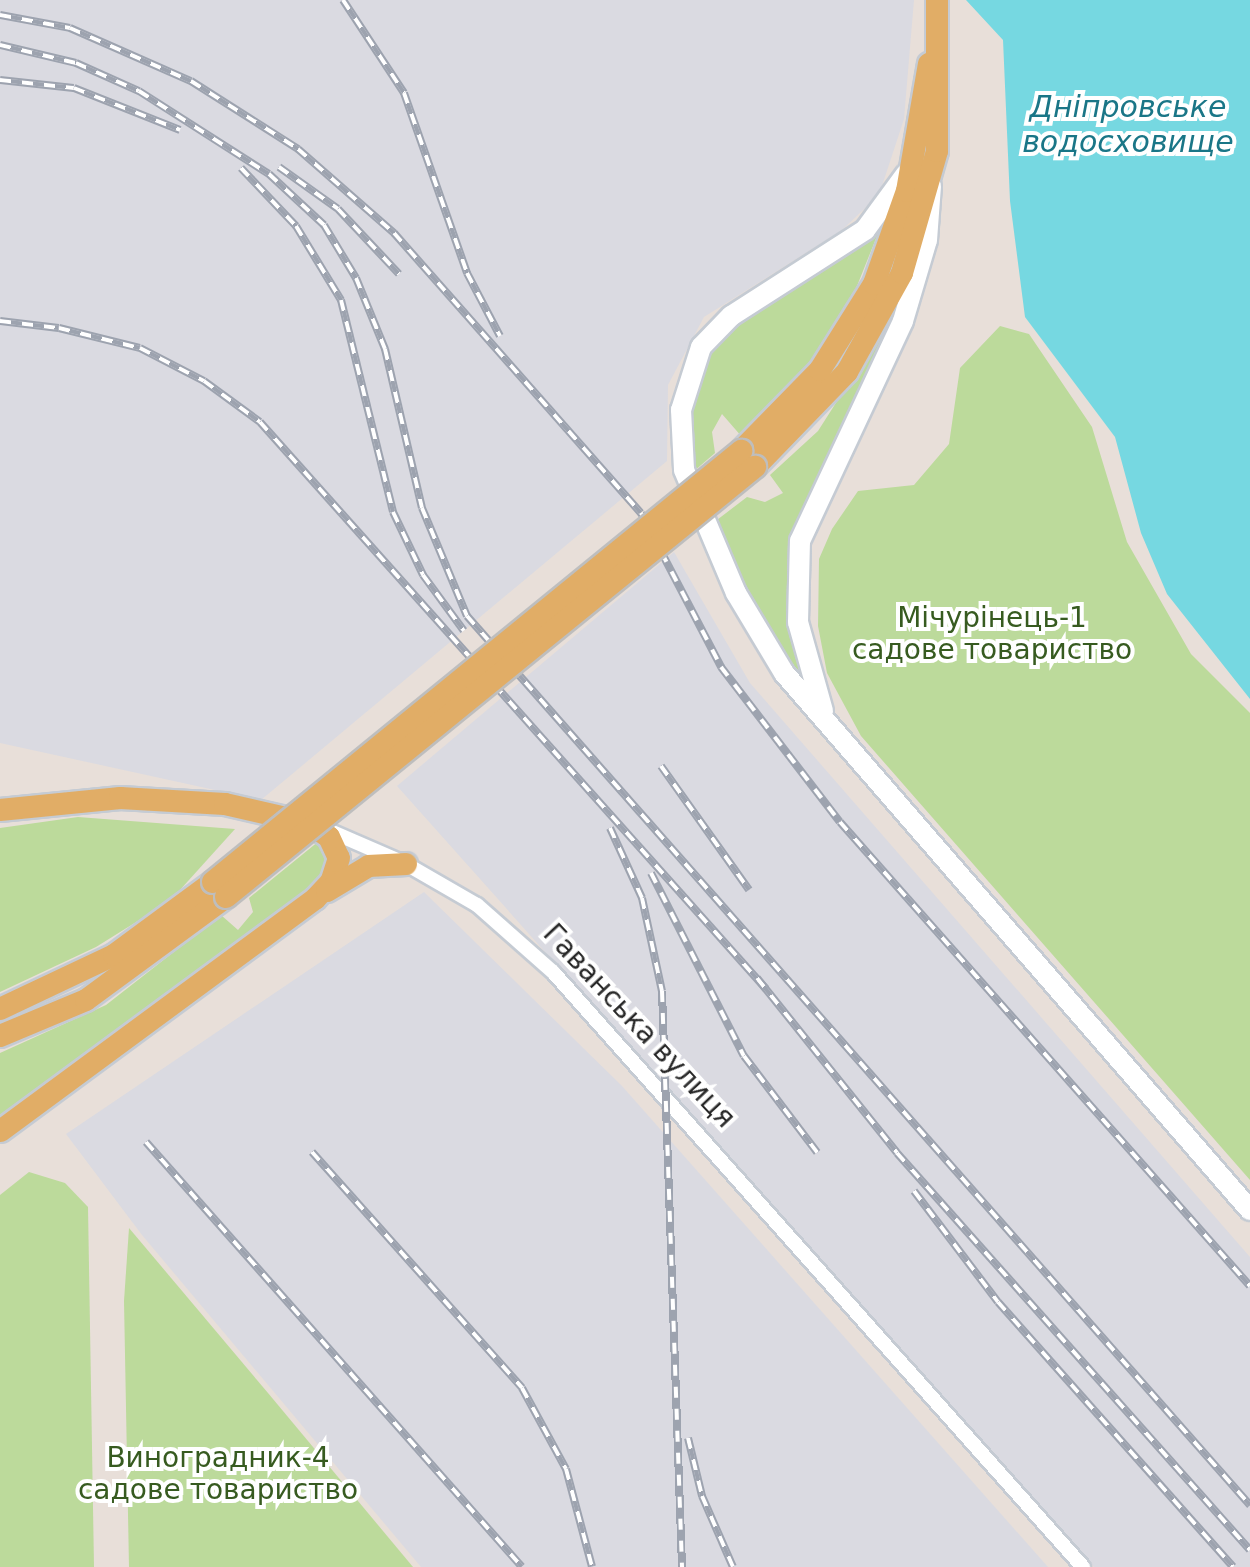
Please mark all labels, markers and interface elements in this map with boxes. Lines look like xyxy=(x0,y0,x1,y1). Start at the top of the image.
water label: Дніпровське водосховище xyxy=(1022,89,1234,160)
park label: Мічурінець-1 садове товариство xyxy=(852,601,1132,667)
street label: Гаванська вулиця xyxy=(536,917,742,1135)
park label: Виноградник-4 садове товариство xyxy=(78,1441,358,1507)

